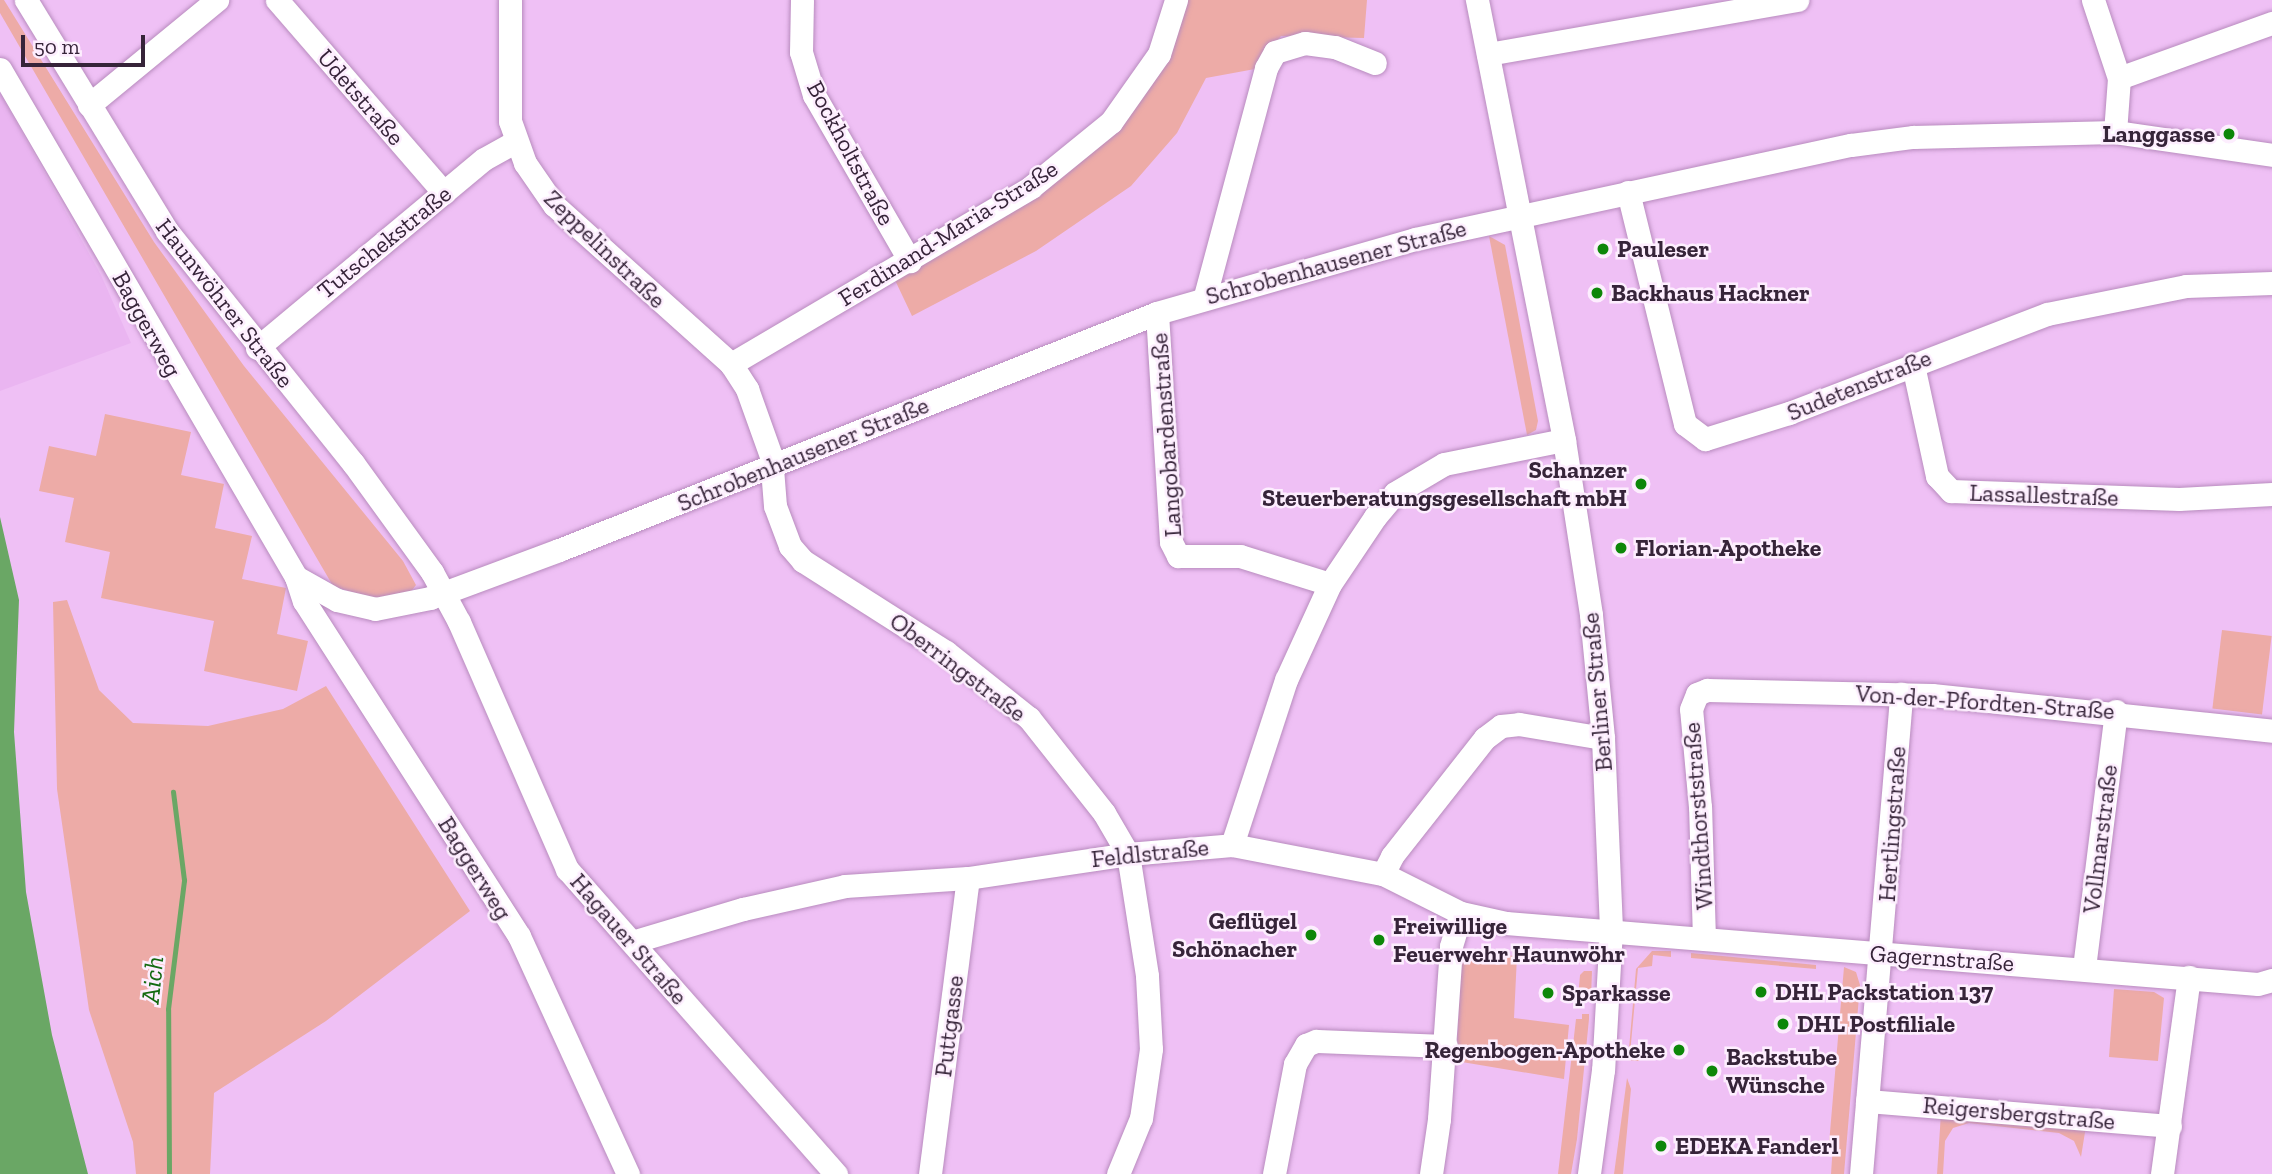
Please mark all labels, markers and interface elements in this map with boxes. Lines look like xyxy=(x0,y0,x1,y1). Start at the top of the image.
scale bar xyxy=(24,21,149,65)
text: 50 m xyxy=(34,34,80,59)
street label: Udetstraße xyxy=(311,43,411,151)
street label: Bockholtstraße xyxy=(801,76,901,230)
place label: Langgasse xyxy=(2102,120,2215,148)
marker: Langgasse xyxy=(2221,126,2237,142)
street label: Ferdinand-Maria-Straße xyxy=(833,154,1063,312)
street label: Tutschekstraße xyxy=(311,179,457,305)
street label: Zeppelinstraße xyxy=(538,184,672,314)
street label: Haunwöhrer Straße xyxy=(150,212,300,394)
street label: Schrobenhausener Straße xyxy=(1202,213,1470,311)
place label: Pauleser xyxy=(1617,235,1709,263)
marker: Pauleser xyxy=(1595,241,1611,257)
street label: Baggerweg xyxy=(106,266,188,382)
place label: Backhaus Hackner xyxy=(1611,279,1809,307)
marker: Backhaus Hackner xyxy=(1589,285,1605,301)
street label: Langobardenstraße xyxy=(1144,332,1188,538)
street label: Sudetenstraße xyxy=(1783,343,1935,427)
street label: Schrobenhausener Straße xyxy=(673,390,933,518)
place label: Schanzer Steuerberatungsgesellschaft mbH xyxy=(1262,456,1627,512)
marker: Schanzer Steuerberatungsgesellschaft mbH xyxy=(1633,476,1649,492)
street label: Lassallestraße xyxy=(1969,478,2119,512)
place label: Florian-Apotheke xyxy=(1635,534,1821,562)
marker: Florian-Apotheke xyxy=(1613,540,1629,556)
street label: Oberringstraße xyxy=(884,606,1032,728)
street label: Berliner Straße xyxy=(1576,611,1618,773)
street label: Von-der-Pfordten-Straße xyxy=(1855,679,2115,725)
street label: Windthorststraße xyxy=(1677,721,1719,911)
street label: Hertlingstraße xyxy=(1872,745,1912,903)
street label: Vollmarstraße xyxy=(2077,763,2123,915)
street label: Baggerweg xyxy=(432,811,518,925)
street label: Feldlstraße xyxy=(1090,833,1210,873)
street label: Hagauer Straße xyxy=(564,867,694,1011)
place label: Geflügel Schönacher xyxy=(1172,907,1297,963)
place label: Freiwillige Feuerwehr Haunwöhr xyxy=(1393,912,1626,968)
marker: Geflügel Schönacher xyxy=(1303,927,1319,943)
marker: Freiwillige Feuerwehr Haunwöhr xyxy=(1371,932,1387,948)
street label: Gagernstraße xyxy=(1869,939,2015,977)
water label: Aich xyxy=(135,955,171,1005)
street label: Puttgasse xyxy=(928,974,970,1078)
place label: DHL Packstation 137 xyxy=(1775,978,1994,1006)
place label: Sparkasse xyxy=(1562,979,1671,1007)
marker: DHL Packstation 137 xyxy=(1753,984,1769,1000)
marker: Sparkasse xyxy=(1540,985,1556,1001)
place label: DHL Postfiliale xyxy=(1797,1010,1956,1038)
marker: DHL Postfiliale xyxy=(1775,1016,1791,1032)
place label: Regenbogen-Apotheke xyxy=(1424,1036,1665,1064)
marker: Regenbogen-Apotheke xyxy=(1671,1042,1687,1058)
place label: Backstube Wünsche xyxy=(1726,1043,1837,1099)
marker: Backstube Wünsche xyxy=(1704,1063,1720,1079)
street label: Reigersbergstraße xyxy=(1922,1090,2116,1136)
place label: EDEKA Fanderl xyxy=(1675,1132,1839,1160)
marker: EDEKA Fanderl xyxy=(1653,1138,1669,1154)

